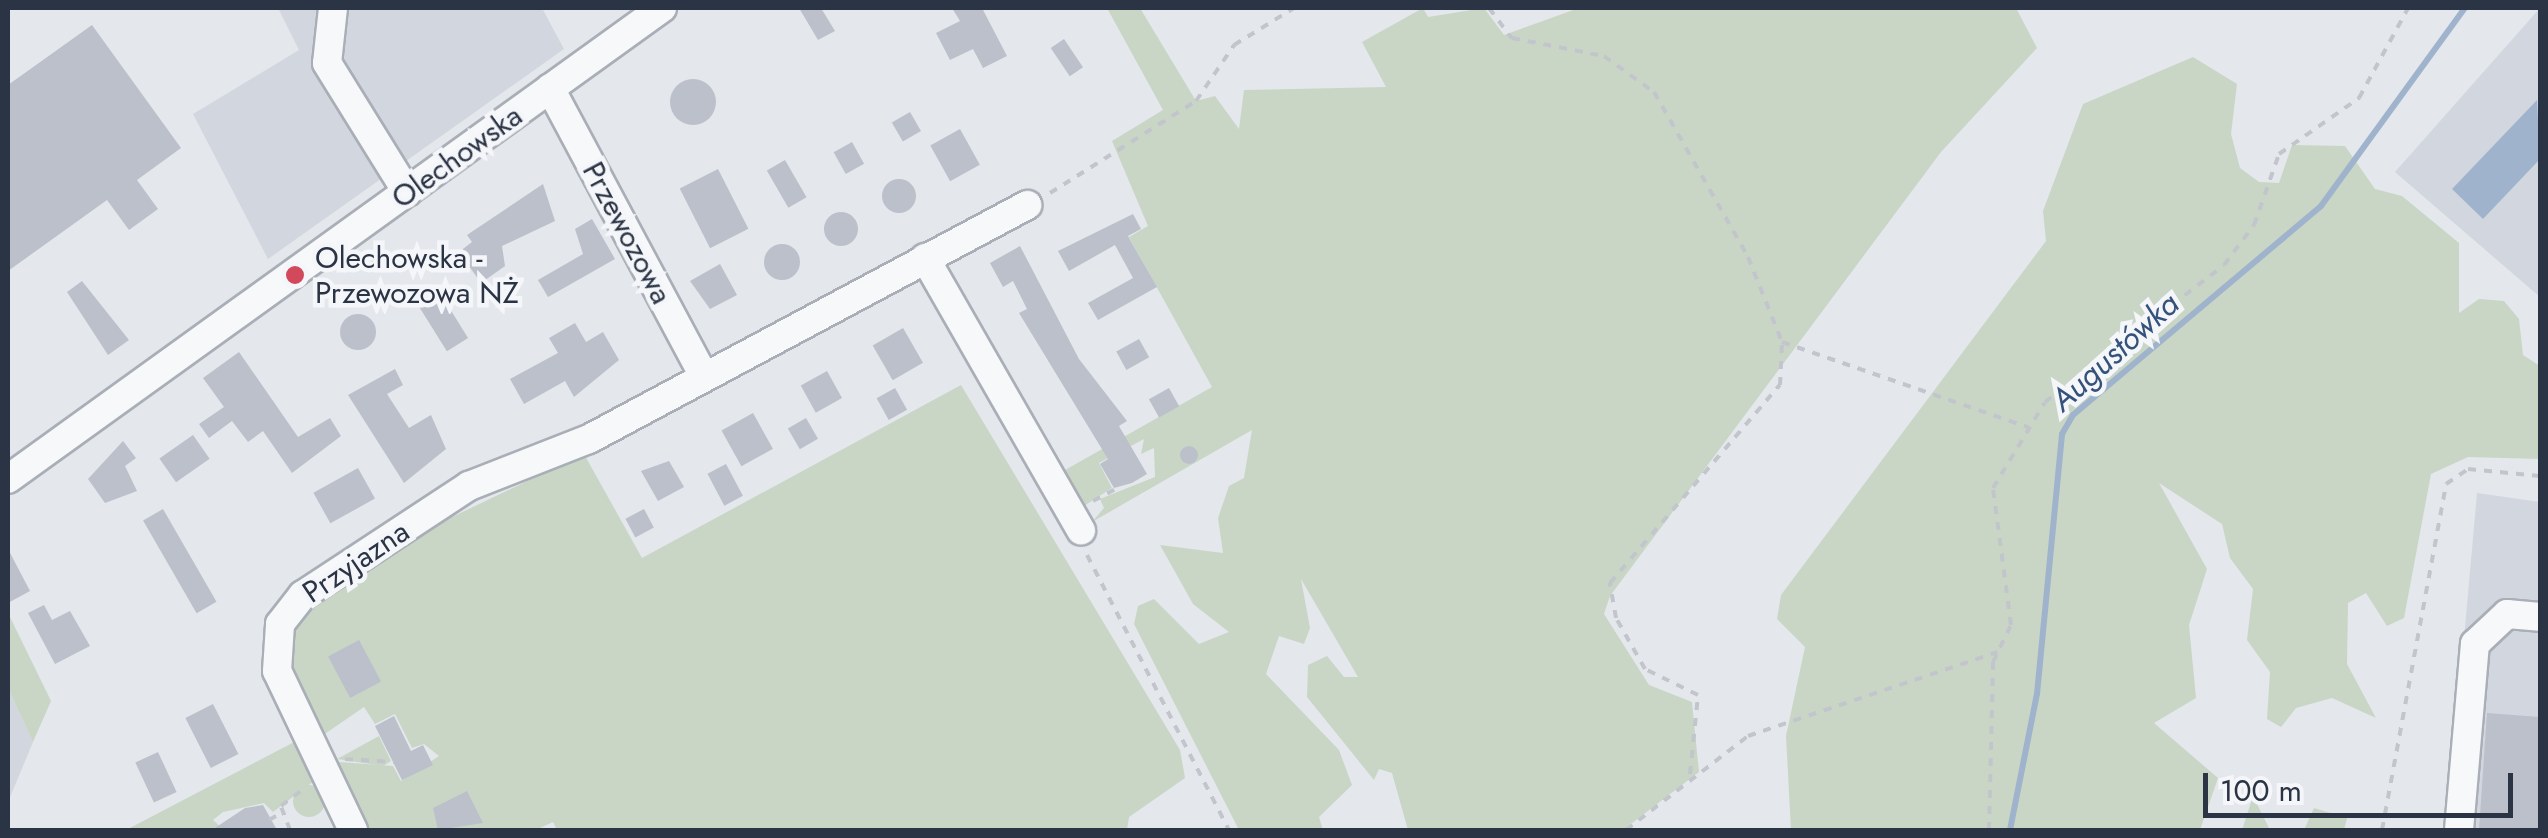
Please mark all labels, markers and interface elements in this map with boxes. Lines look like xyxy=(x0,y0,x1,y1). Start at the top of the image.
street label: Olechowska xyxy=(385,98,529,216)
street label: Przewozowa xyxy=(575,156,679,310)
place label: Olechowska - Przewozowa NŻ xyxy=(315,240,519,310)
marker: Olechowska - Przewozowa NŻ xyxy=(284,264,306,286)
water label: Augustówka xyxy=(2043,285,2187,419)
street label: Przyjazna xyxy=(296,513,416,611)
scale bar xyxy=(2208,753,2518,815)
text: 100 m xyxy=(2220,769,2302,812)

